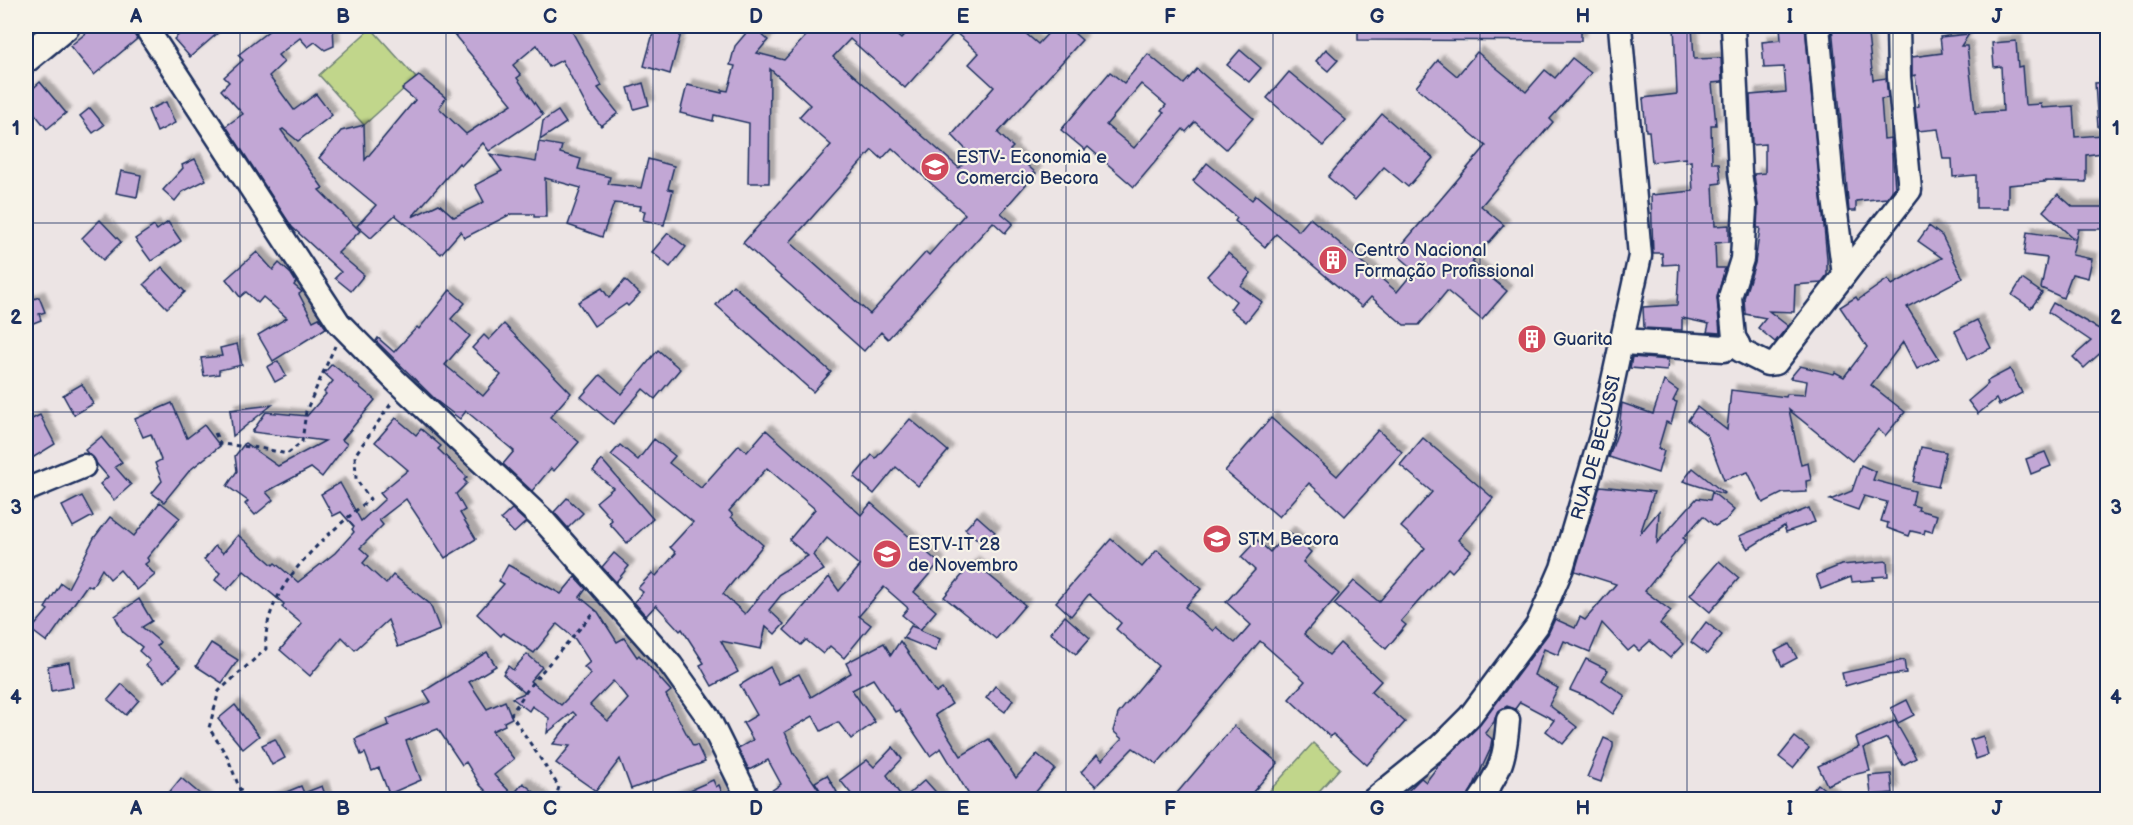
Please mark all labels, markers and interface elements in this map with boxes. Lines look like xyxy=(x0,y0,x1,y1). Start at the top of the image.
text: A xyxy=(129,5,143,29)
text: B xyxy=(336,5,350,29)
text: C xyxy=(543,5,557,29)
text: D xyxy=(749,5,763,29)
text: E xyxy=(957,5,970,29)
text: F xyxy=(1164,5,1176,29)
text: G xyxy=(1370,5,1385,29)
text: H xyxy=(1576,5,1590,29)
text: I xyxy=(1787,5,1793,29)
text: J xyxy=(1992,5,2004,29)
text: 1 xyxy=(12,117,20,141)
text: 1 xyxy=(2112,117,2120,141)
place label: ESTV- Economia e Comercio Becora xyxy=(956,147,1107,189)
school or university icon: ESTV- Economia e Comercio Becora xyxy=(919,151,951,183)
place label: Centro Nacional Formação Profissional xyxy=(1354,240,1534,282)
building icon: Centro Nacional Formação Profissional xyxy=(1317,244,1349,276)
text: 2 xyxy=(10,306,22,330)
text: 2 xyxy=(2110,306,2122,330)
building icon: Guarita xyxy=(1516,323,1548,355)
place label: Guarita xyxy=(1553,329,1613,350)
street label: RUA DE BECUSSI xyxy=(1566,373,1624,522)
text: 3 xyxy=(10,496,22,520)
text: 3 xyxy=(2110,496,2122,520)
school or university icon: STM Becora xyxy=(1201,523,1233,555)
place label: STM Becora xyxy=(1238,529,1339,550)
place label: ESTV-IT 28 de Novembro xyxy=(908,534,1018,576)
school or university icon: ESTV-IT 28 de Novembro xyxy=(871,538,903,570)
text: 4 xyxy=(10,686,22,710)
text: 4 xyxy=(2110,686,2122,710)
text: A xyxy=(129,797,143,821)
text: B xyxy=(336,797,350,821)
text: C xyxy=(543,797,557,821)
text: D xyxy=(749,797,763,821)
text: E xyxy=(957,797,970,821)
text: F xyxy=(1164,797,1176,821)
text: G xyxy=(1370,797,1385,821)
text: H xyxy=(1576,797,1590,821)
text: I xyxy=(1787,797,1793,821)
text: J xyxy=(1992,797,2004,821)

